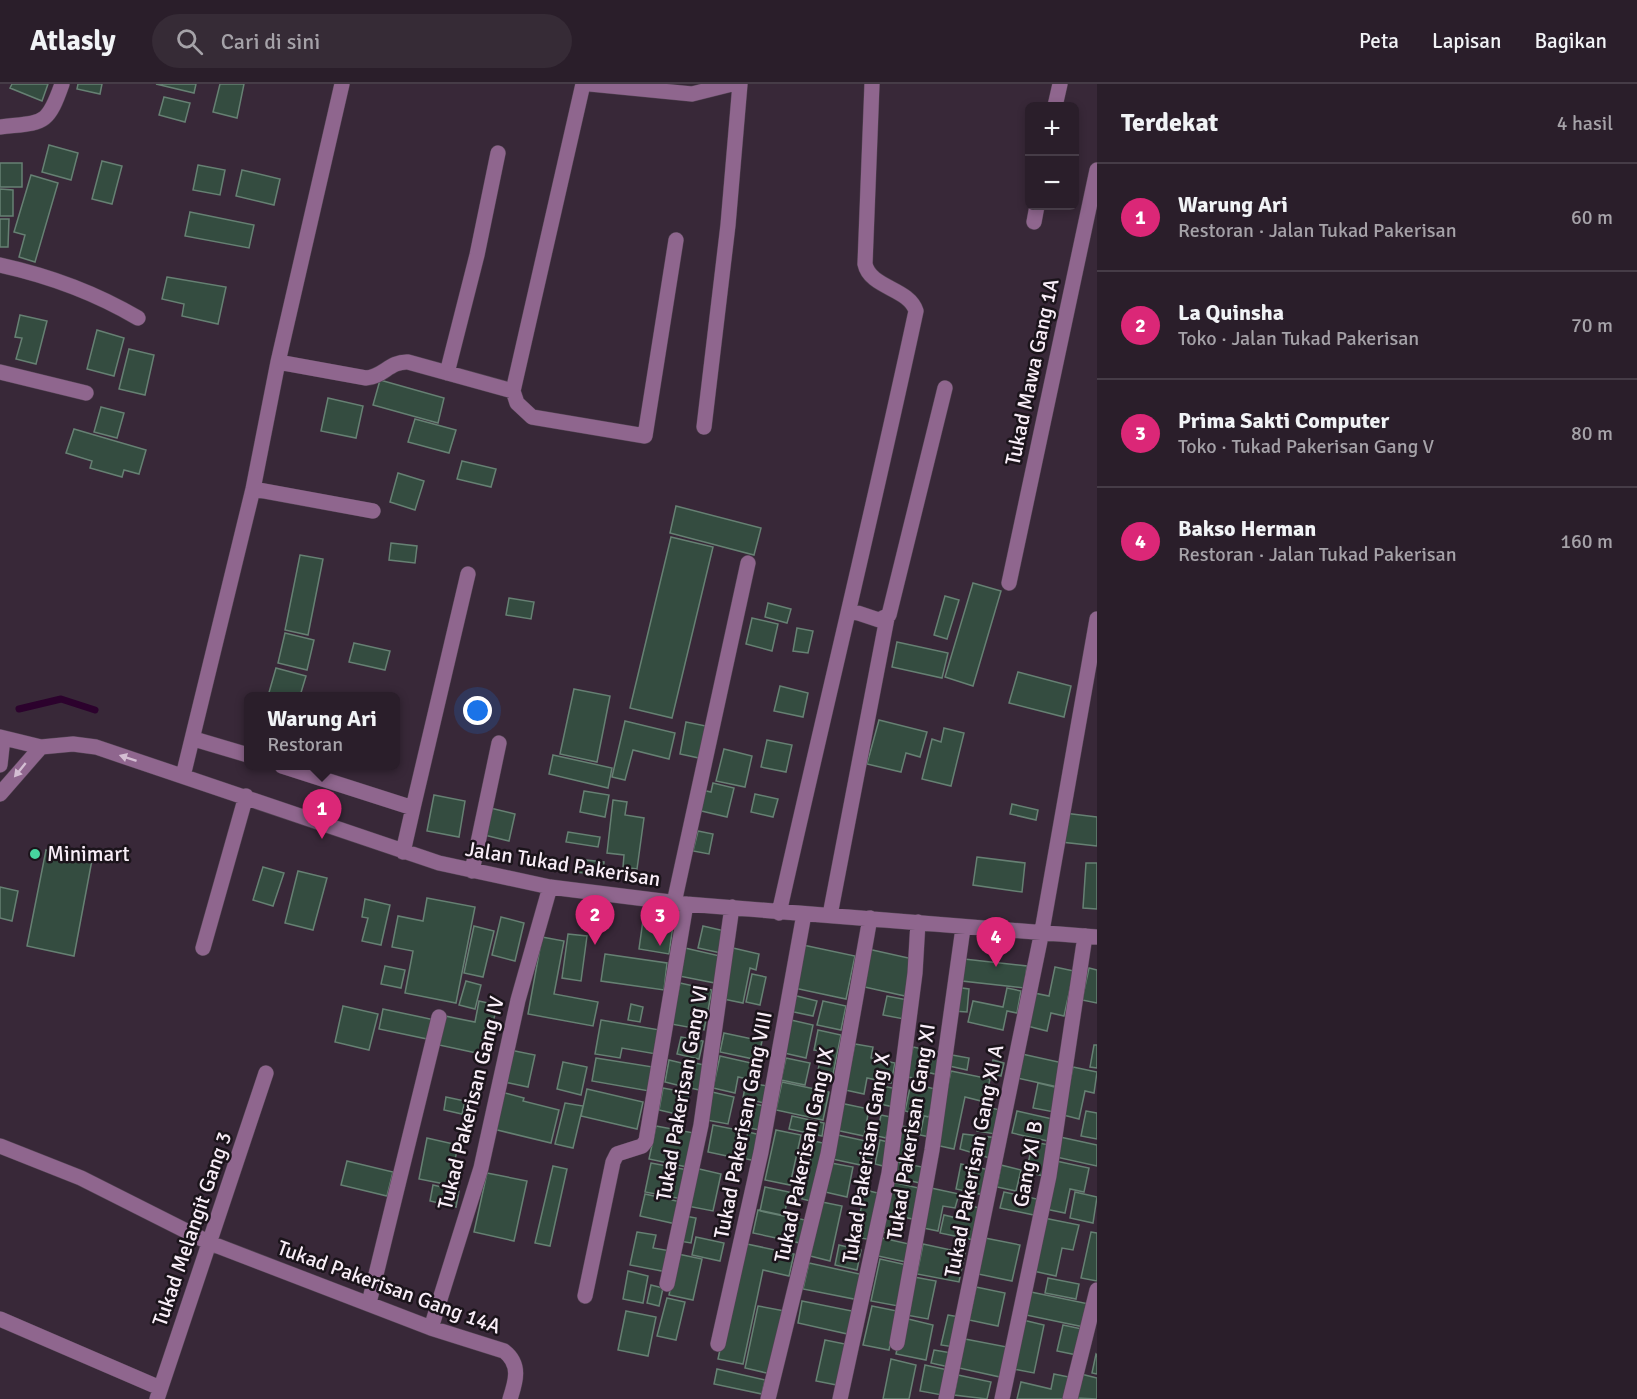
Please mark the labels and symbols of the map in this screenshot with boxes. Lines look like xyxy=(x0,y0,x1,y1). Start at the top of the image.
street label: Tukad Mawa Gang 1A xyxy=(1000,276,1065,468)
your location xyxy=(463,696,492,725)
one-way arrow xyxy=(119,752,137,762)
one-way arrow xyxy=(13,762,26,778)
pin: 1 xyxy=(302,790,342,839)
street label: Jalan Tukad Pakerisan xyxy=(464,836,662,892)
place label: Minimart xyxy=(47,841,130,867)
marker: Minimart xyxy=(28,847,42,861)
pin: 2 xyxy=(576,896,614,945)
pin: 3 xyxy=(640,896,680,946)
pin: 4 xyxy=(976,918,1016,967)
street label: Tukad Pakerisan Gang VI xyxy=(650,983,714,1203)
street label: Tukad Pakerisan Gang IV xyxy=(432,994,510,1212)
street label: Tukad Pakerisan Gang VIII xyxy=(708,1009,778,1241)
street label: Tukad Pakerisan Gang XI xyxy=(881,1022,941,1242)
street label: Tukad Pakerisan Gang XI A xyxy=(939,1042,1009,1280)
street label: Tukad Pakerisan Gang IX xyxy=(769,1045,839,1265)
street label: Tukad Pakerisan Gang X xyxy=(837,1051,895,1265)
street label: Gang XI B xyxy=(1008,1119,1048,1209)
street label: Tukad Melangit Gang 3 xyxy=(147,1128,237,1330)
street label: Tukad Pakerisan Gang 14A xyxy=(274,1234,505,1340)

